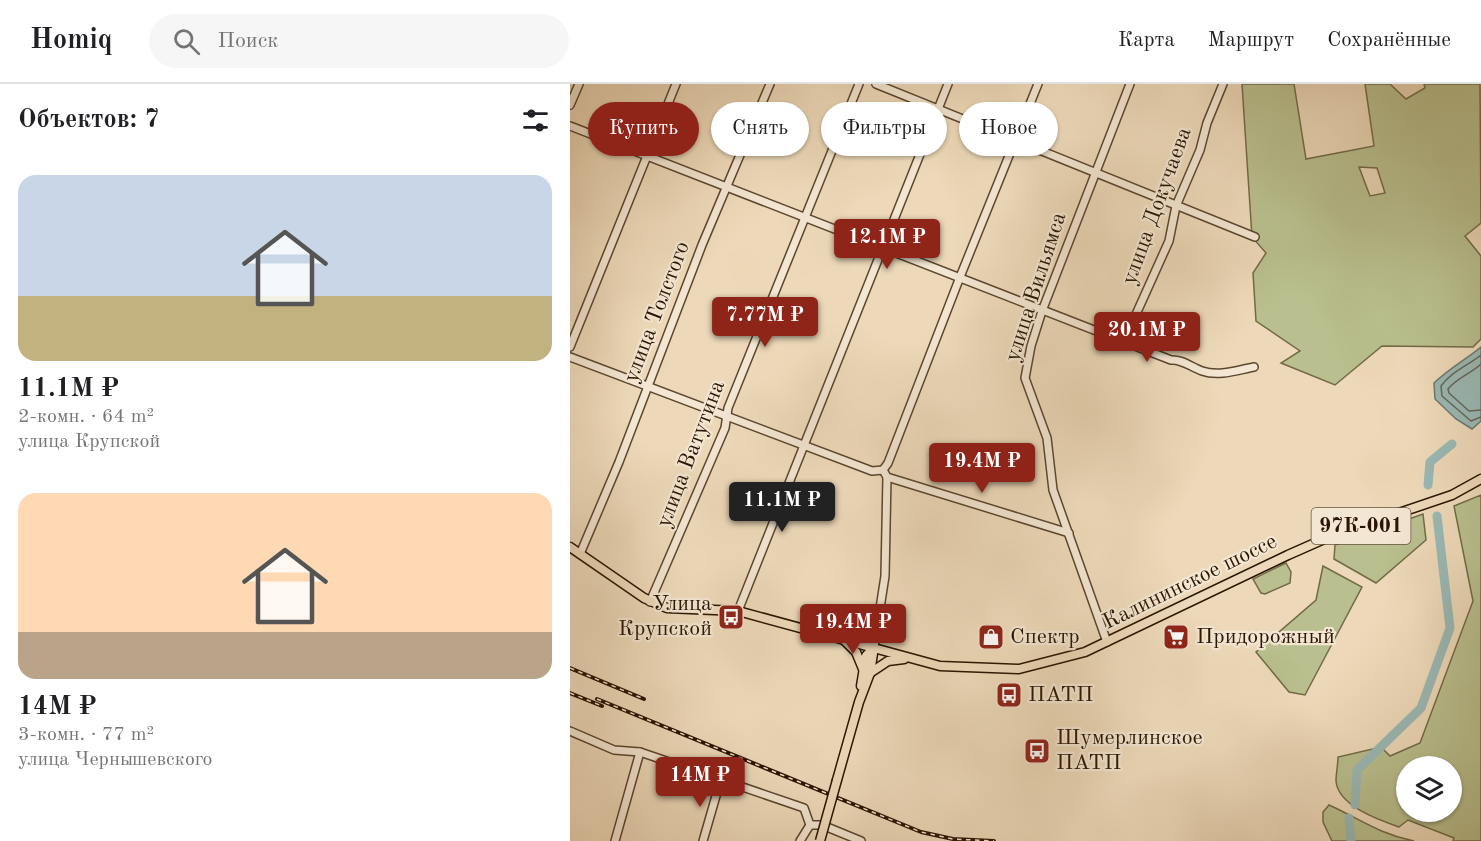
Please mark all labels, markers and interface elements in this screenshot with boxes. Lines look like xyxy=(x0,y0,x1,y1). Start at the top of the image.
search box xyxy=(149,14,569,68)
icon: search xyxy=(170,25,203,58)
text: Homiq xyxy=(30,27,113,55)
text: Поиск xyxy=(218,30,278,52)
text: Карта xyxy=(1118,30,1175,51)
text: Маршрут xyxy=(1208,30,1294,51)
text: Сохранённые xyxy=(1327,30,1451,51)
chip: Купить xyxy=(588,102,699,156)
chip: Снять xyxy=(711,102,809,156)
chip: Фильтры xyxy=(821,102,947,156)
chip: Новое xyxy=(959,102,1058,156)
icon: filters xyxy=(519,104,552,137)
text: Объектов: 7 xyxy=(18,107,159,133)
street label: улица Докучаева xyxy=(1118,124,1196,288)
street label: улица Вильямса xyxy=(1002,210,1071,364)
icon: home xyxy=(231,214,339,322)
pin: 12.1M ₽ xyxy=(832,219,942,270)
text: 12.1M ₽ xyxy=(848,228,926,248)
street label: улица Толстого xyxy=(620,239,694,385)
pin: 7.77M ₽ xyxy=(710,297,820,348)
text: 7.77M ₽ xyxy=(726,306,804,326)
pin: 20.1M ₽ xyxy=(1092,312,1202,363)
text: 20.1M ₽ xyxy=(1108,321,1186,341)
text: 11.1M ₽ xyxy=(18,376,119,402)
street label: улица Ватутина xyxy=(653,377,729,531)
text: 2-комн. · 64 m² xyxy=(18,407,154,427)
text: улица Крупской xyxy=(18,432,160,452)
pin: 19.4M ₽ xyxy=(927,443,1037,494)
text: 19.4M ₽ xyxy=(943,452,1021,472)
pin: 11.1M ₽ xyxy=(727,482,837,533)
text: 11.1M ₽ xyxy=(743,491,821,511)
road number: 97К-001 xyxy=(1312,508,1410,544)
street label: Калининское шоссе xyxy=(1100,530,1280,634)
icon: home xyxy=(231,532,339,640)
place label: Улица Крупской xyxy=(618,593,712,640)
bus stop icon: Улица Крупской xyxy=(716,602,746,632)
pin: 19.4M ₽ xyxy=(798,604,908,655)
text: 19.4M ₽ xyxy=(814,613,892,633)
shop icon: Спектр xyxy=(976,622,1006,652)
supermarket icon: Придорожный xyxy=(1161,622,1191,652)
place label: Спектр xyxy=(1010,626,1080,648)
place label: Придорожный xyxy=(1196,626,1335,648)
bus stop icon: ПАТП xyxy=(994,680,1024,710)
place label: ПАТП xyxy=(1028,684,1093,706)
text: 14M ₽ xyxy=(18,694,97,720)
text: 3-комн. · 77 m² xyxy=(18,725,154,745)
place label: Шумерлинское ПАТП xyxy=(1056,727,1203,774)
bus stop icon: Шумерлинское ПАТП xyxy=(1022,736,1052,766)
text: улица Чернышевского xyxy=(18,750,212,770)
map controls xyxy=(1396,756,1462,822)
button: layers xyxy=(1396,756,1462,822)
pin: 14M ₽ xyxy=(658,757,742,808)
text: 14M ₽ xyxy=(670,766,730,786)

